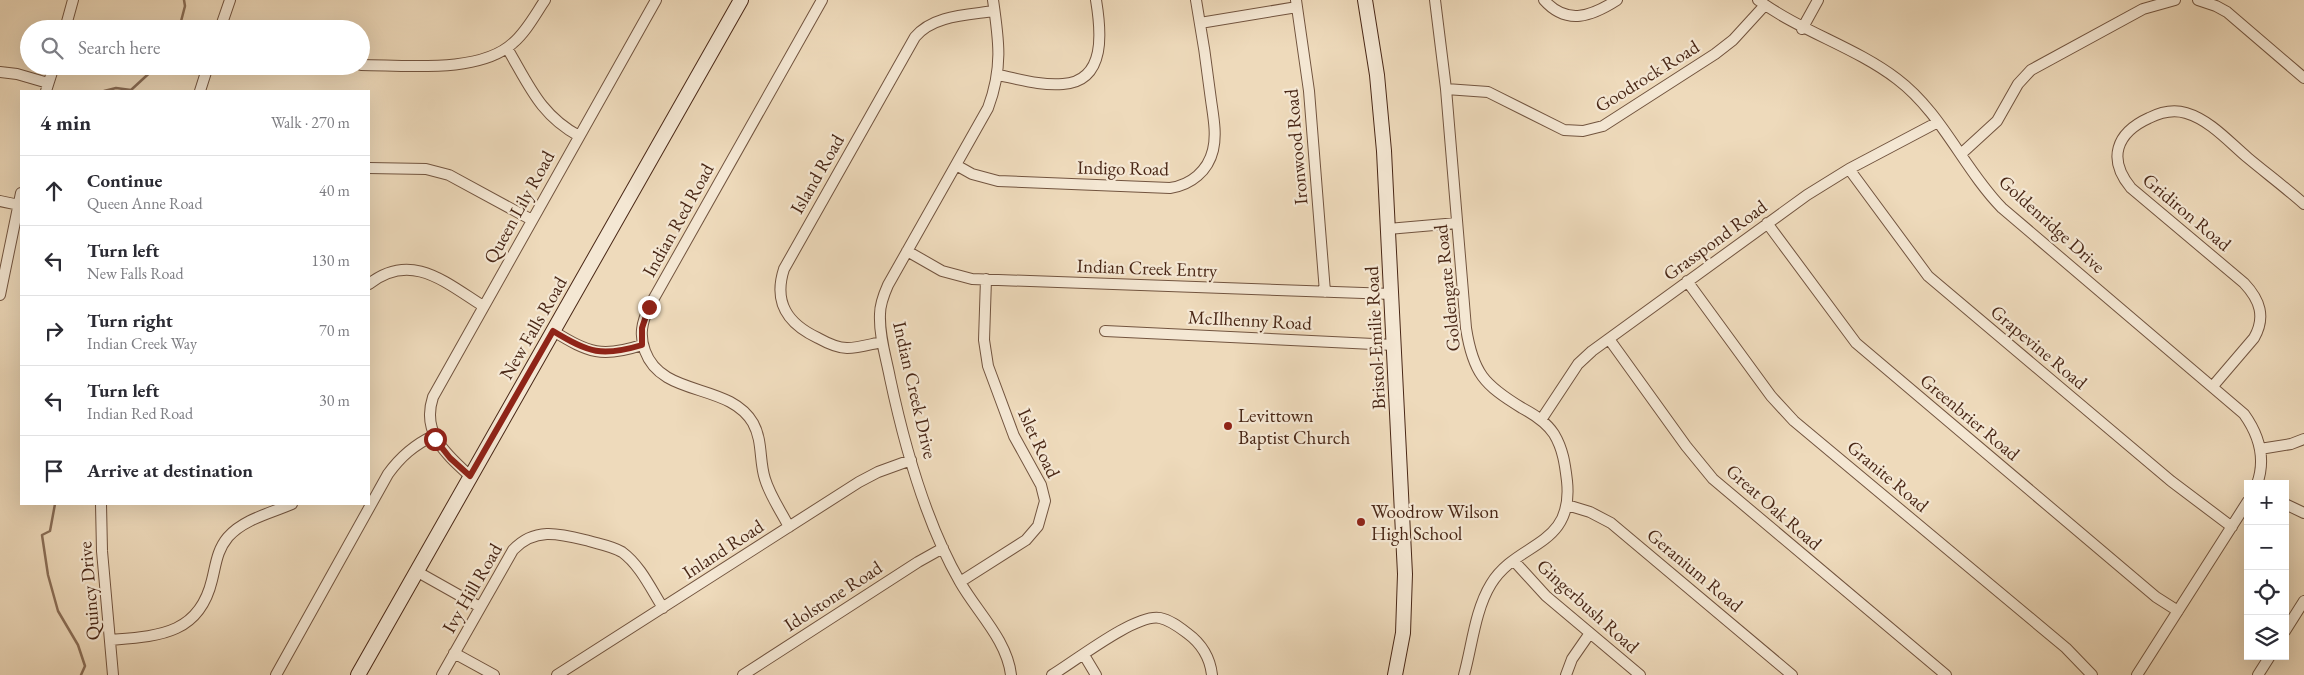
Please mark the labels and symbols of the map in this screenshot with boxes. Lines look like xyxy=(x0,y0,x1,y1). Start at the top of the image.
street label: Goodrock Road xyxy=(1590,34,1704,118)
street label: Ironwood Road xyxy=(1278,88,1314,206)
street label: Island Road xyxy=(784,129,850,218)
street label: Queen Lily Road xyxy=(478,146,560,268)
street label: Indigo Road xyxy=(1077,155,1170,181)
street label: Indian Red Road xyxy=(636,158,720,281)
street label: Gridiron Road xyxy=(2137,168,2237,257)
street label: Goldenridge Drive xyxy=(1993,169,2111,279)
street label: Grasspond Road xyxy=(1658,194,1772,286)
street label: Goldengate Road xyxy=(1428,223,1466,353)
street label: Indian Creek Entry xyxy=(1076,253,1218,283)
street label: Bristol-Emilie Road xyxy=(1359,265,1391,410)
street label: New Falls Road xyxy=(493,272,573,384)
route end xyxy=(638,296,661,319)
street label: Grapevine Road xyxy=(1985,299,2093,395)
street label: McIlhenny Road xyxy=(1187,304,1313,336)
street label: Indian Creek Drive xyxy=(887,319,943,461)
street label: Greenbrier Road xyxy=(1915,368,2025,466)
place label: Levittown Baptist Church xyxy=(1238,403,1350,450)
street label: Islet Road xyxy=(1012,404,1066,482)
marker: Levittown Baptist Church xyxy=(1222,420,1234,432)
route start xyxy=(424,428,447,451)
street label: Granite Road xyxy=(1842,434,1934,518)
street label: Great Oak Road xyxy=(1721,458,1828,556)
place label: Woodrow Wilson High School xyxy=(1371,499,1499,546)
street label: Inland Road xyxy=(678,513,769,584)
marker: Woodrow Wilson High School xyxy=(1355,516,1367,528)
street label: Geranium Road xyxy=(1642,522,1749,618)
street label: Ivy Hill Road xyxy=(436,538,508,637)
street label: Quincy Drive xyxy=(72,540,106,642)
street label: Gingerbush Road xyxy=(1531,553,1645,659)
street label: Idolstone Road xyxy=(779,555,887,637)

